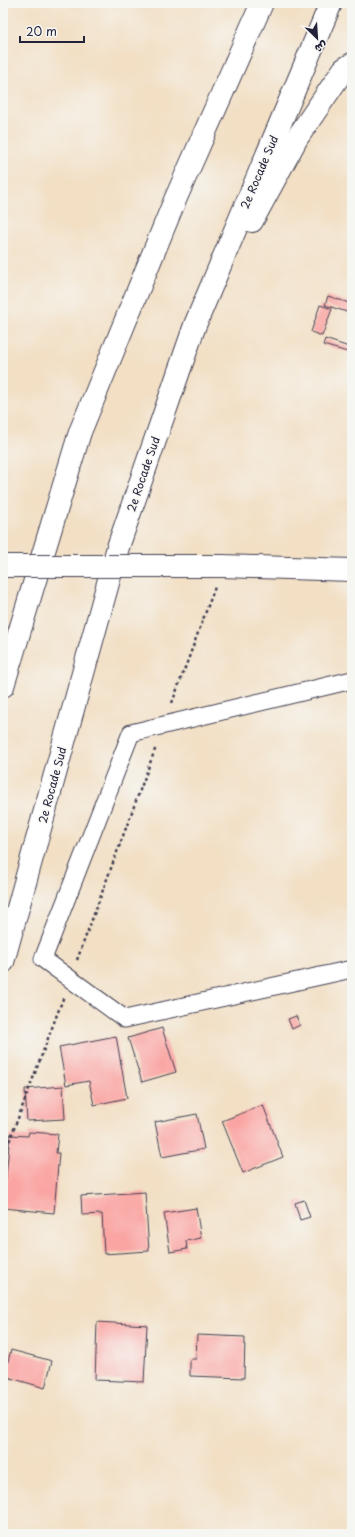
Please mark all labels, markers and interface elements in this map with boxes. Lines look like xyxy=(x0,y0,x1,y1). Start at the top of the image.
scale bar xyxy=(20,18,84,44)
north arrow xyxy=(297,18,337,58)
text: 20 m xyxy=(26,22,57,40)
text: ش xyxy=(312,37,331,58)
street label: 2e Rocade Sud xyxy=(236,133,282,211)
street label: 2e Rocade Sud xyxy=(122,434,164,514)
street label: 2e Rocade Sud xyxy=(34,745,70,825)

